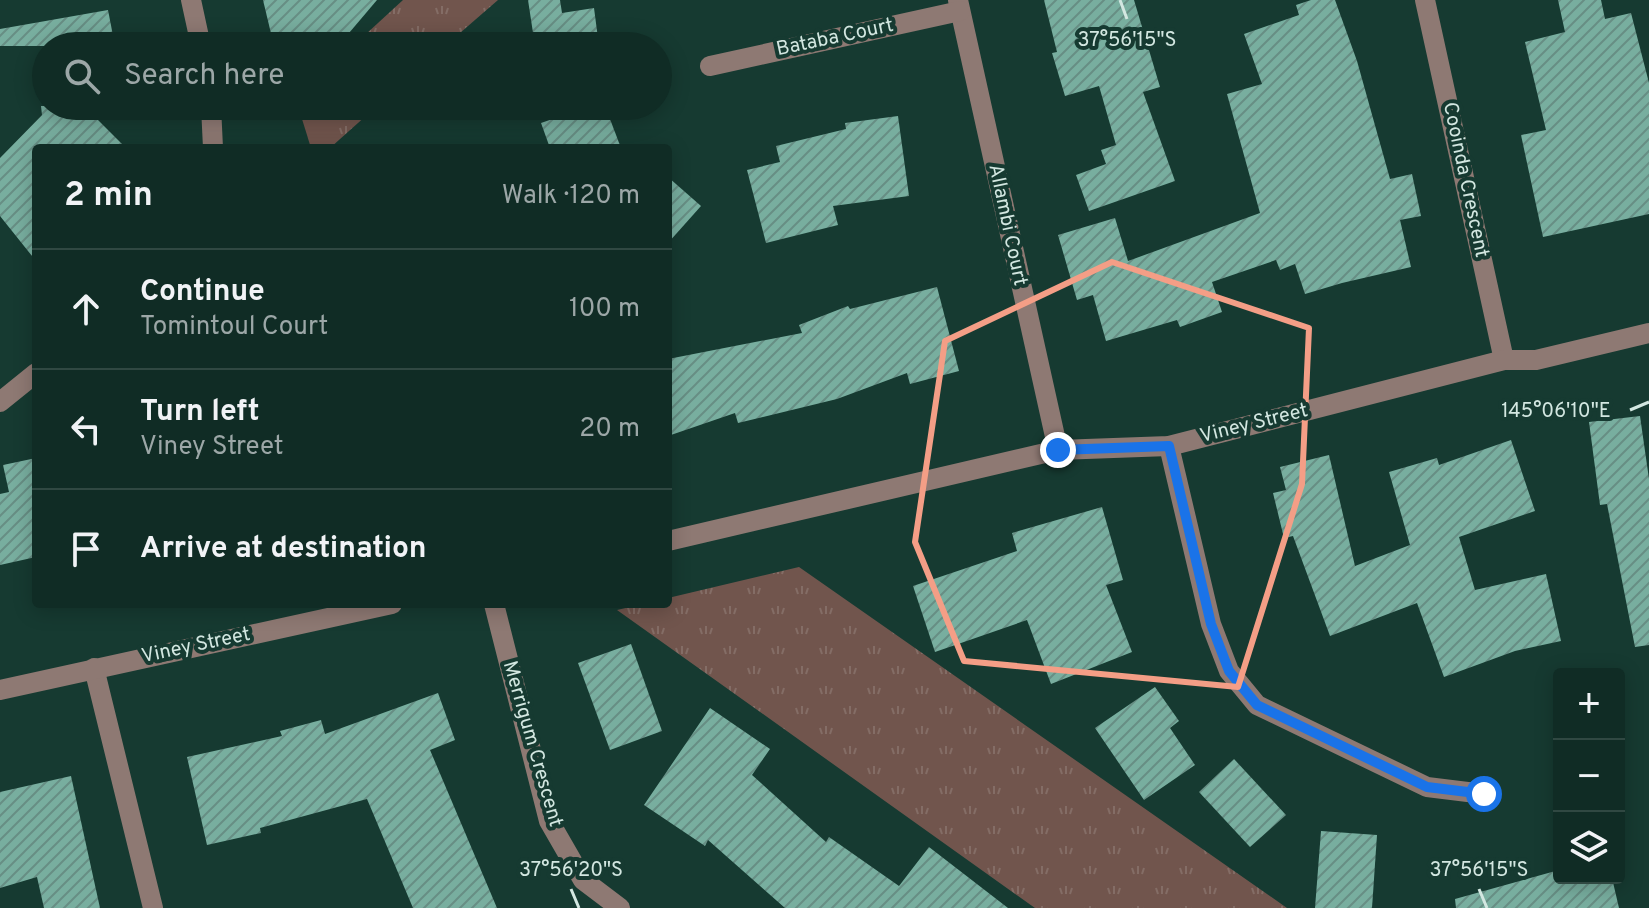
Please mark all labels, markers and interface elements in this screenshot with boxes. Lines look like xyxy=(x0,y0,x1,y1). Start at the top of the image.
street label: Bataba Court xyxy=(774,13,896,63)
text: 37°56'15"S xyxy=(1077,28,1177,54)
search box xyxy=(32,32,672,120)
icon: search xyxy=(60,54,104,98)
text: Search here xyxy=(124,58,284,95)
street label: Cooinda Crescent xyxy=(1436,100,1494,260)
street label: Allambi Court xyxy=(981,162,1033,288)
text: 2 min xyxy=(64,175,153,218)
text: Walk · 120 m xyxy=(502,180,640,213)
text: Continue xyxy=(140,274,265,311)
icon: ahead xyxy=(64,287,108,331)
text: 100 m xyxy=(569,293,640,326)
text: Tomintoul Court xyxy=(140,311,328,344)
text: Turn left xyxy=(140,394,260,431)
street label: Viney Street xyxy=(1197,398,1311,450)
text: 145°06'10"E xyxy=(1501,399,1611,425)
icon: left xyxy=(64,407,108,451)
text: 20 m xyxy=(579,413,640,446)
text: Viney Street xyxy=(140,431,284,464)
route end xyxy=(1040,432,1076,468)
icon: arrive xyxy=(64,527,108,571)
text: Arrive at destination xyxy=(140,531,426,568)
street label: Viney Street xyxy=(139,622,253,670)
street label: Merrigum Crescent xyxy=(496,658,568,830)
map controls xyxy=(1553,668,1625,884)
button: + xyxy=(1553,668,1625,740)
button: − xyxy=(1553,740,1625,812)
route start xyxy=(1466,776,1502,812)
button: layers xyxy=(1553,812,1625,884)
text: 37°56'20"S xyxy=(519,858,623,884)
text: 37°56'15"S xyxy=(1429,858,1529,884)

